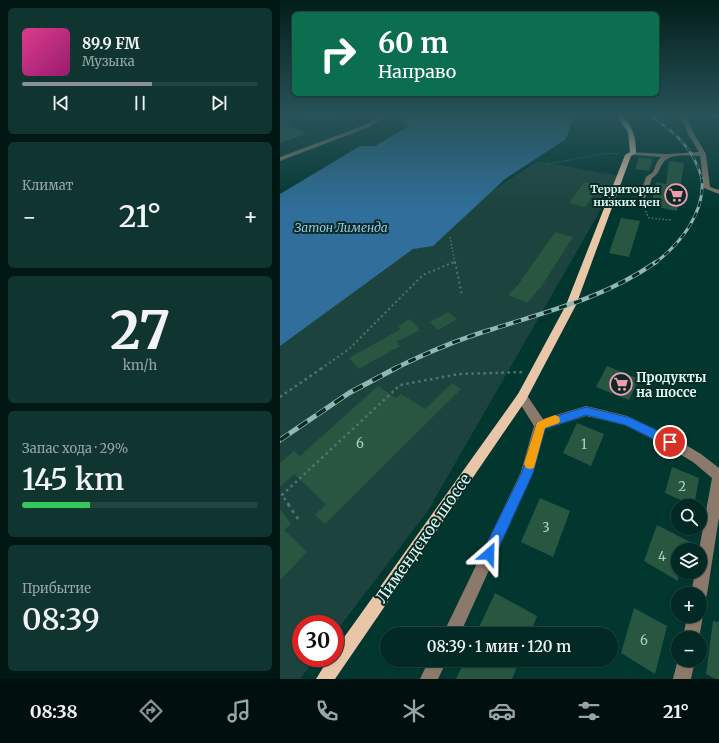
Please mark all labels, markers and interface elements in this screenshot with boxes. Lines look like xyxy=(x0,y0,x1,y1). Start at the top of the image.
text: 60 m xyxy=(378,25,448,61)
icon: right xyxy=(312,28,364,80)
text: 89.9 FM xyxy=(82,34,140,53)
text: Музыка xyxy=(82,53,135,70)
text: Направо xyxy=(378,60,456,83)
icon: previous xyxy=(50,92,72,114)
icon: pause xyxy=(129,92,151,114)
icon: next xyxy=(208,92,230,114)
text: Климат xyxy=(22,177,73,194)
place label: Территория низких цен xyxy=(590,182,660,209)
supermarket icon: Территория низких цен xyxy=(663,182,689,208)
text: 21° xyxy=(119,197,161,235)
text: − xyxy=(22,203,37,231)
text: + xyxy=(243,203,258,231)
water label: Затон Лименда xyxy=(294,220,388,235)
text: 27 xyxy=(110,298,170,363)
text: km/h xyxy=(123,357,157,374)
place label: Продукты на шоссе xyxy=(636,369,707,401)
supermarket icon: Продукты на шоссе xyxy=(608,371,634,397)
pin xyxy=(653,425,687,459)
icon: arrive xyxy=(659,431,681,453)
house number: 6 xyxy=(356,435,364,452)
house number: 1 xyxy=(581,436,587,453)
text: Запас хода · 29% xyxy=(22,440,128,457)
text: 145 km xyxy=(22,460,124,498)
street label: Лимендское шоссе xyxy=(371,470,475,606)
house number: 2 xyxy=(678,478,686,495)
map controls xyxy=(671,499,707,667)
button: search xyxy=(671,499,707,535)
house number: 3 xyxy=(542,519,550,536)
position arrow xyxy=(468,533,510,575)
button: layers xyxy=(671,543,707,579)
house number: 4 xyxy=(658,548,666,565)
text: Прибытие xyxy=(22,580,91,597)
button: + xyxy=(671,587,707,623)
text: 08:39 xyxy=(22,600,100,638)
speed limit sign: 30 xyxy=(292,615,344,667)
button: − xyxy=(671,631,707,667)
house number: 6 xyxy=(640,632,648,649)
text: 08:39 · 1 мин · 120 m xyxy=(427,637,571,656)
icon: directions xyxy=(137,697,165,725)
icon: music xyxy=(225,697,253,725)
icon: phone xyxy=(313,697,341,725)
icon: climate xyxy=(400,697,428,725)
icon: car xyxy=(488,697,516,725)
icon: filters xyxy=(575,697,603,725)
text: 08:38 xyxy=(30,700,78,723)
text: 21° xyxy=(663,700,689,723)

